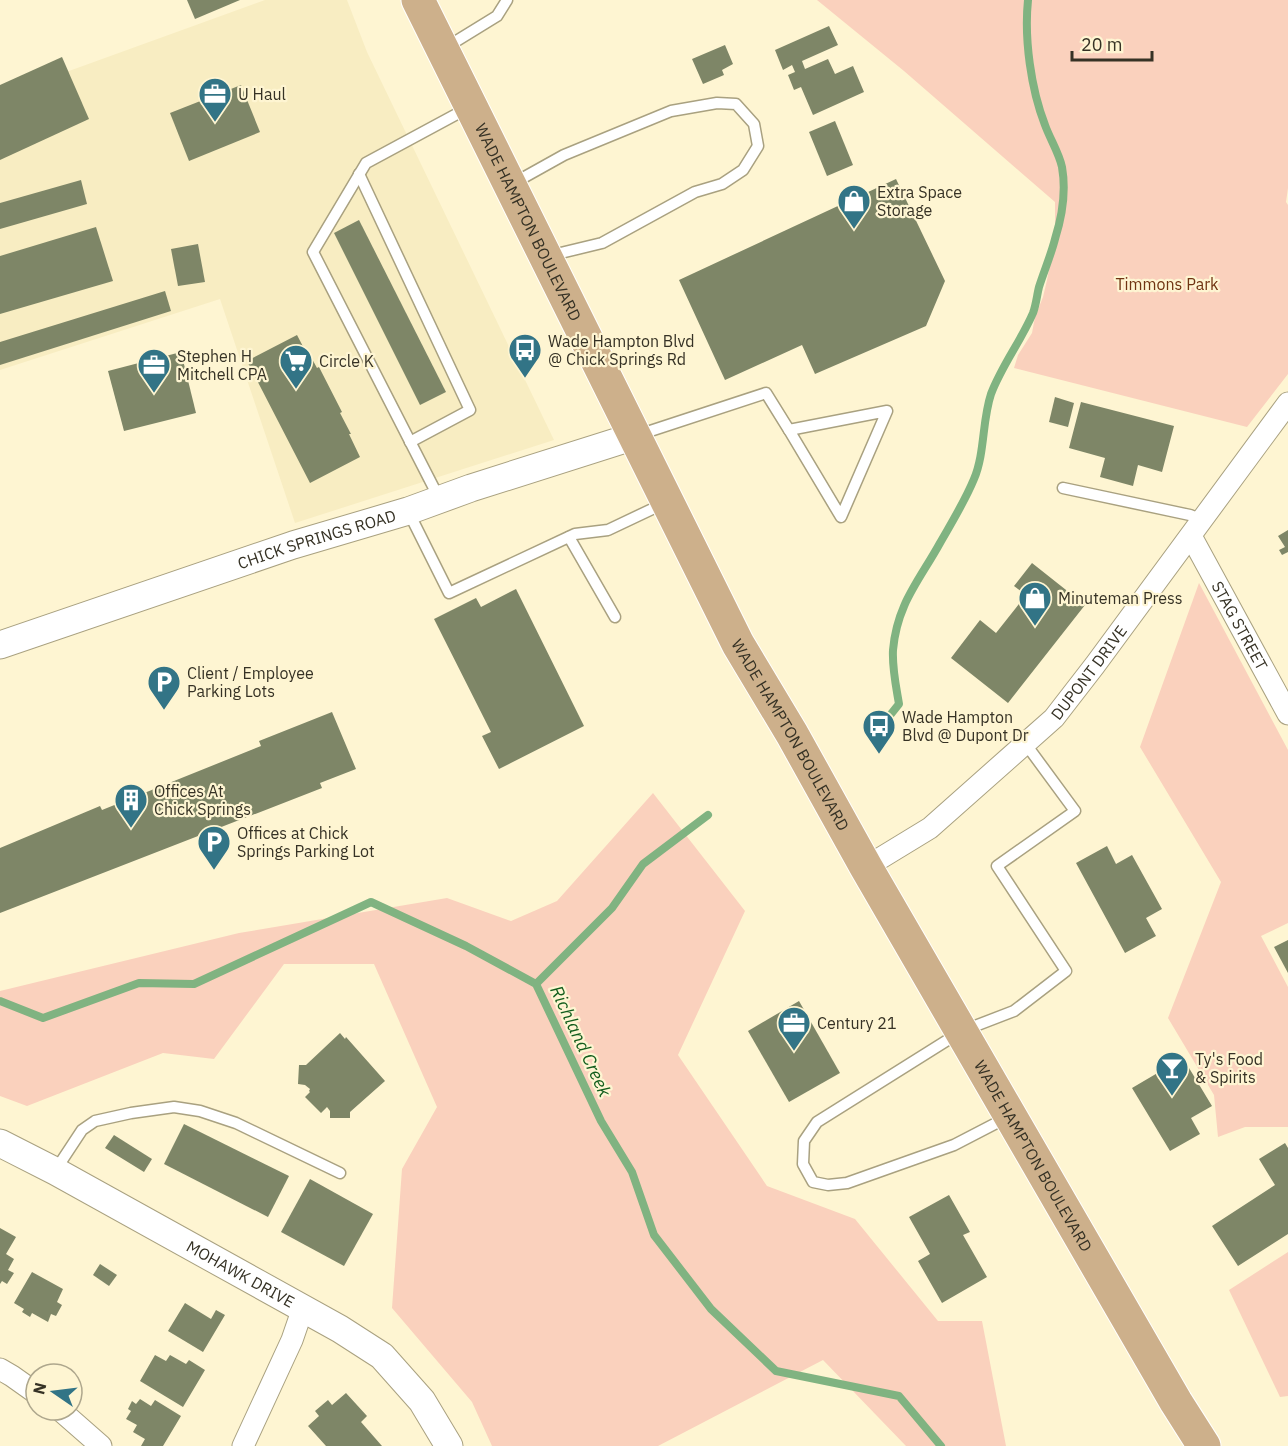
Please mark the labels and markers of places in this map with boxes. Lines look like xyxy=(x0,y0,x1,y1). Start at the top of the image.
office icon: U Haul xyxy=(197,76,233,123)
place label: U Haul xyxy=(238,84,286,104)
place label: Extra Space Storage xyxy=(877,182,962,220)
shop icon: Extra Space Storage xyxy=(836,183,872,230)
place label: Wade Hampton Blvd @ Chick Springs Rd xyxy=(548,331,695,369)
bus stop icon: Wade Hampton Blvd @ Chick Springs Rd xyxy=(507,332,543,379)
supermarket icon: Circle K xyxy=(278,343,314,390)
place label: Stephen H Mitchell CPA xyxy=(177,346,267,384)
office icon: Stephen H Mitchell CPA xyxy=(136,347,172,394)
place label: Circle K xyxy=(319,351,374,371)
shop icon: Minuteman Press xyxy=(1017,580,1053,627)
place label: Minuteman Press xyxy=(1058,588,1182,608)
place label: Client / Employee Parking Lots xyxy=(187,663,314,701)
parking icon: Client / Employee Parking Lots xyxy=(146,664,182,711)
place label: Wade Hampton Blvd @ Dupont Dr xyxy=(902,707,1029,745)
bus stop icon: Wade Hampton Blvd @ Dupont Dr xyxy=(861,708,897,755)
place label: Offices At Chick Springs xyxy=(154,781,251,819)
building icon: Offices At Chick Springs xyxy=(113,782,149,829)
place label: Offices at Chick Springs Parking Lot xyxy=(237,823,375,861)
parking icon: Offices at Chick Springs Parking Lot xyxy=(196,824,232,871)
office icon: Century 21 xyxy=(776,1005,812,1052)
place label: Century 21 xyxy=(817,1013,897,1033)
place label: Ty's Food & Spirits xyxy=(1195,1049,1263,1087)
bar icon: Ty's Food & Spirits xyxy=(1154,1050,1190,1097)

